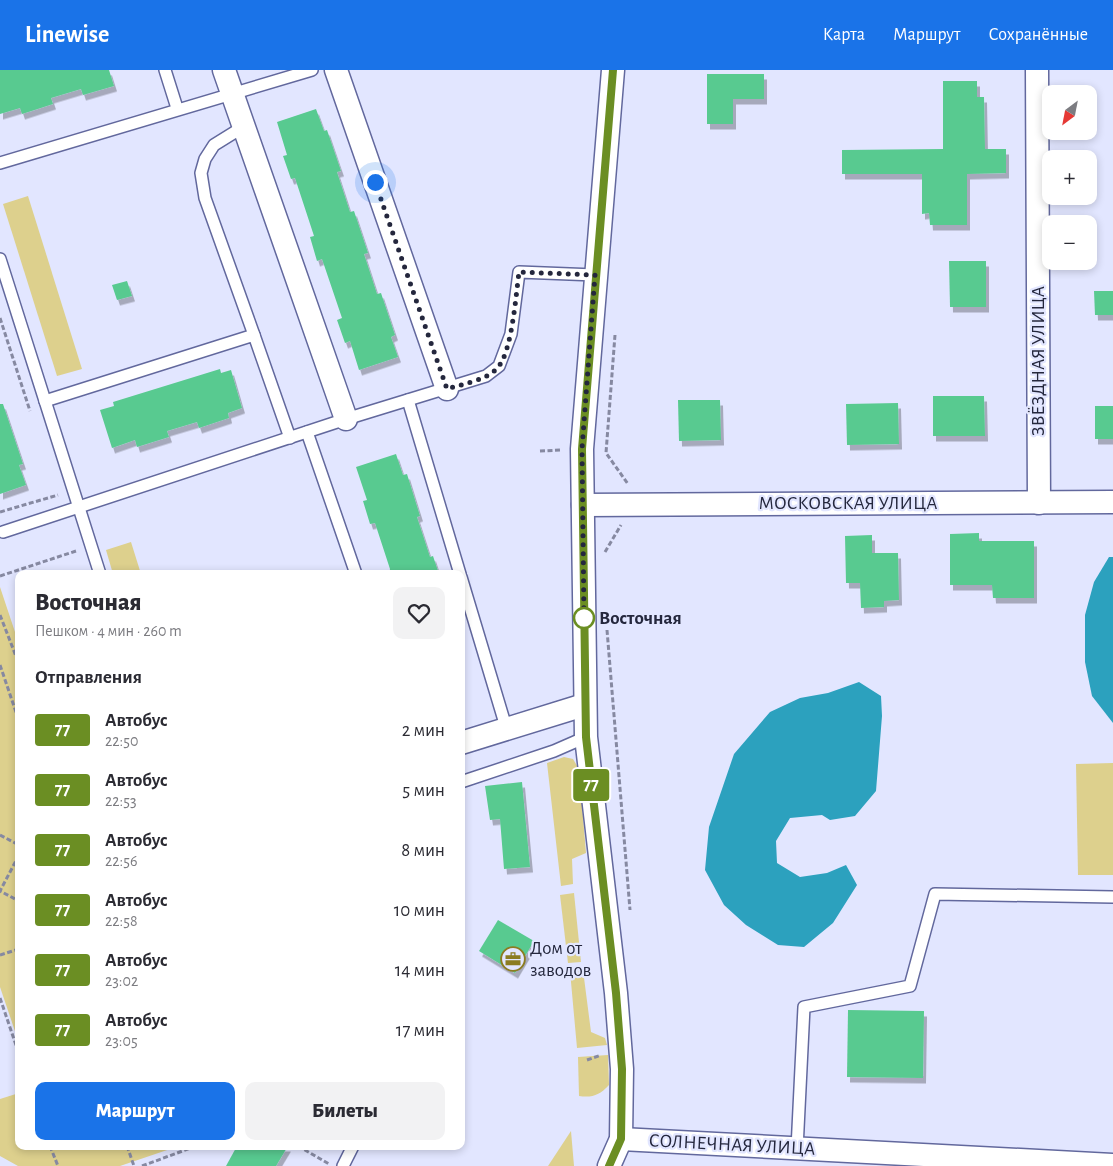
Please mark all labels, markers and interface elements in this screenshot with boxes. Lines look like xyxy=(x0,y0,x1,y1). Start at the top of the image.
text: Linewise xyxy=(25,23,109,47)
text: Карта xyxy=(823,26,865,44)
text: Маршрут xyxy=(893,26,961,44)
text: Сохранённые xyxy=(989,26,1088,44)
north arrow xyxy=(1042,85,1098,140)
map controls xyxy=(1042,85,1097,270)
button: + xyxy=(1042,150,1097,205)
your location xyxy=(363,170,388,195)
button: − xyxy=(1042,215,1097,270)
street label: ЗВЁЗДНАЯ УЛИЦА xyxy=(1028,286,1048,436)
street label: МОСКОВСКАЯ УЛИЦА xyxy=(758,494,938,513)
button: heart xyxy=(393,587,445,639)
text: Восточная xyxy=(35,591,141,615)
marker: Восточная xyxy=(573,607,595,629)
place label: Восточная xyxy=(599,609,682,628)
text: Пешком · 4 мин · 260 m xyxy=(35,623,182,639)
text: Отправления xyxy=(35,668,142,687)
text: Автобус xyxy=(105,711,168,730)
text: 77 xyxy=(55,721,70,739)
text: 2 мин xyxy=(402,721,445,740)
text: 22:50 xyxy=(105,733,138,749)
line badge: 77 xyxy=(568,769,614,801)
text: Автобус xyxy=(105,771,168,790)
text: 77 xyxy=(583,776,599,794)
text: 77 xyxy=(55,781,70,799)
text: 5 мин xyxy=(402,781,445,800)
text: 22:53 xyxy=(105,793,137,809)
text: Автобус xyxy=(105,831,168,850)
text: 77 xyxy=(55,841,70,859)
text: 8 мин xyxy=(401,841,445,860)
text: 22:56 xyxy=(105,853,137,869)
text: Автобус xyxy=(105,891,168,910)
text: 77 xyxy=(55,901,70,919)
text: 10 мин xyxy=(394,901,445,920)
text: 22:58 xyxy=(105,913,138,929)
place label: Дом от заводов xyxy=(530,939,591,980)
office icon: Дом от заводов xyxy=(500,946,526,972)
text: Автобус xyxy=(105,951,168,970)
text: 77 xyxy=(55,961,70,979)
text: 14 мин xyxy=(395,961,445,980)
text: 23:02 xyxy=(105,973,138,989)
text: Автобус xyxy=(105,1011,168,1030)
text: 77 xyxy=(55,1021,70,1039)
text: 17 мин xyxy=(396,1021,445,1040)
text: 23:05 xyxy=(105,1033,138,1049)
button: Маршрут xyxy=(35,1082,235,1140)
button: Билеты xyxy=(245,1082,445,1140)
street label: СОЛНЕЧНАЯ УЛИЦА xyxy=(648,1131,816,1159)

